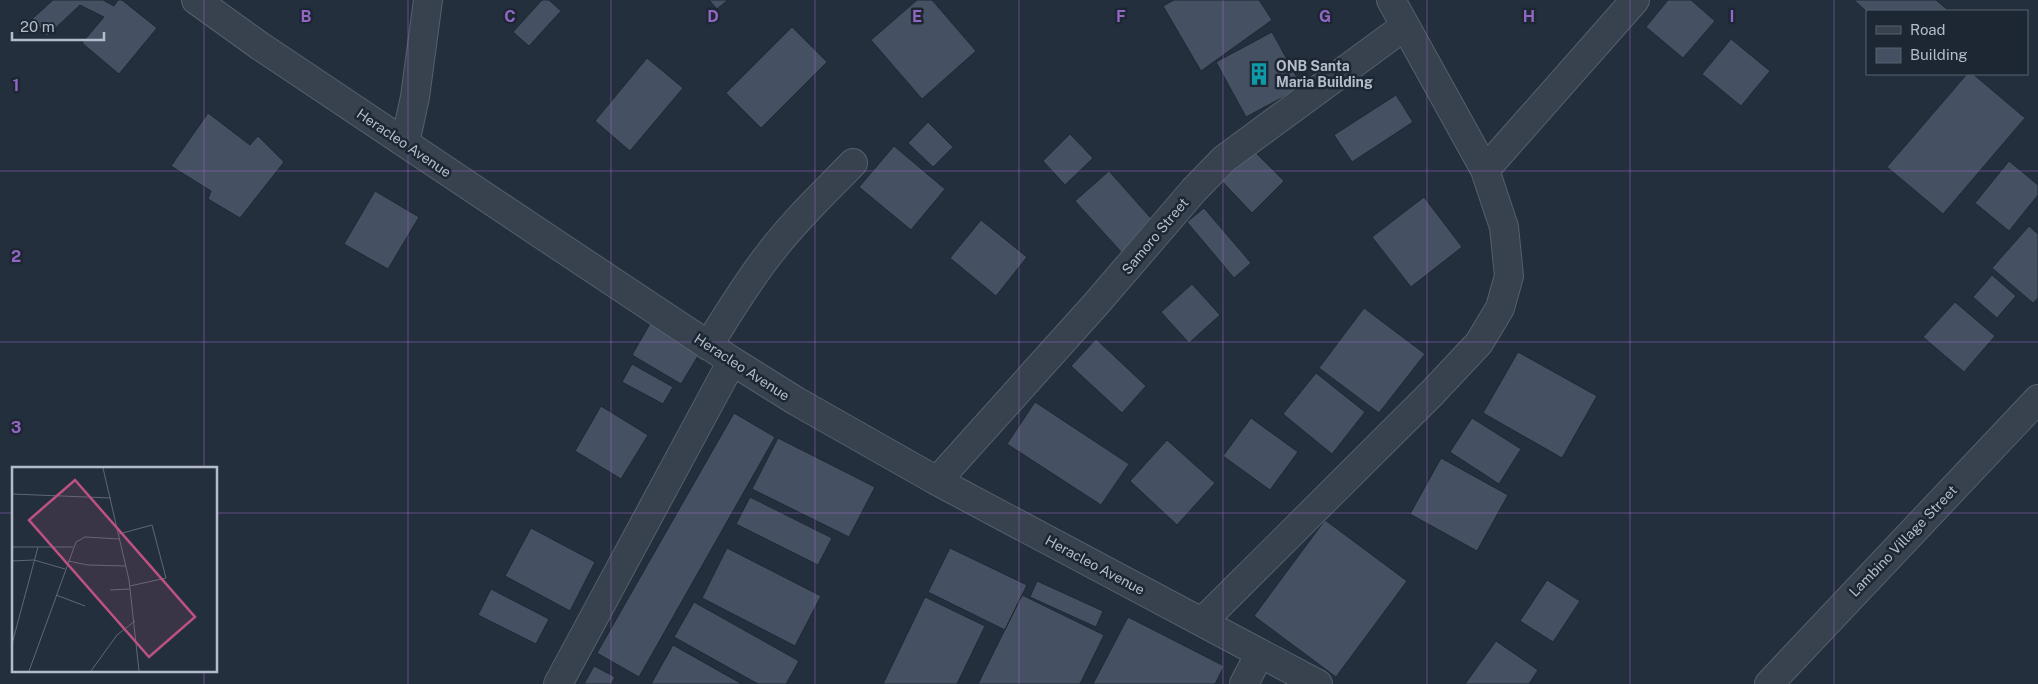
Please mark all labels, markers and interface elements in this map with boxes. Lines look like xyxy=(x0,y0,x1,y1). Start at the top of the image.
text: B xyxy=(301,7,312,26)
text: C xyxy=(504,7,516,26)
text: D xyxy=(707,7,719,26)
text: E xyxy=(912,7,922,26)
text: F xyxy=(1116,7,1126,26)
text: G xyxy=(1319,7,1331,26)
text: H xyxy=(1523,7,1535,26)
text: I xyxy=(1730,7,1734,26)
scale bar xyxy=(12,10,105,42)
legend xyxy=(1866,10,2028,75)
text: 20 m xyxy=(20,18,55,35)
text: Road xyxy=(1910,21,1946,38)
text: Building xyxy=(1910,46,1968,63)
place label: ONB Santa Maria Building xyxy=(1276,58,1373,90)
building icon: ONB Santa Maria Building xyxy=(1246,61,1272,87)
text: 1 xyxy=(13,76,19,95)
street label: Heracleo Avenue xyxy=(354,106,454,180)
street label: Samoro Street xyxy=(1118,195,1192,277)
text: 2 xyxy=(11,247,21,266)
street label: Heracleo Avenue xyxy=(691,330,793,404)
text: 3 xyxy=(11,418,21,437)
inset map xyxy=(12,467,218,672)
street label: Lambino Village Street xyxy=(1846,482,1960,600)
street label: Heracleo Avenue xyxy=(1043,532,1147,598)

